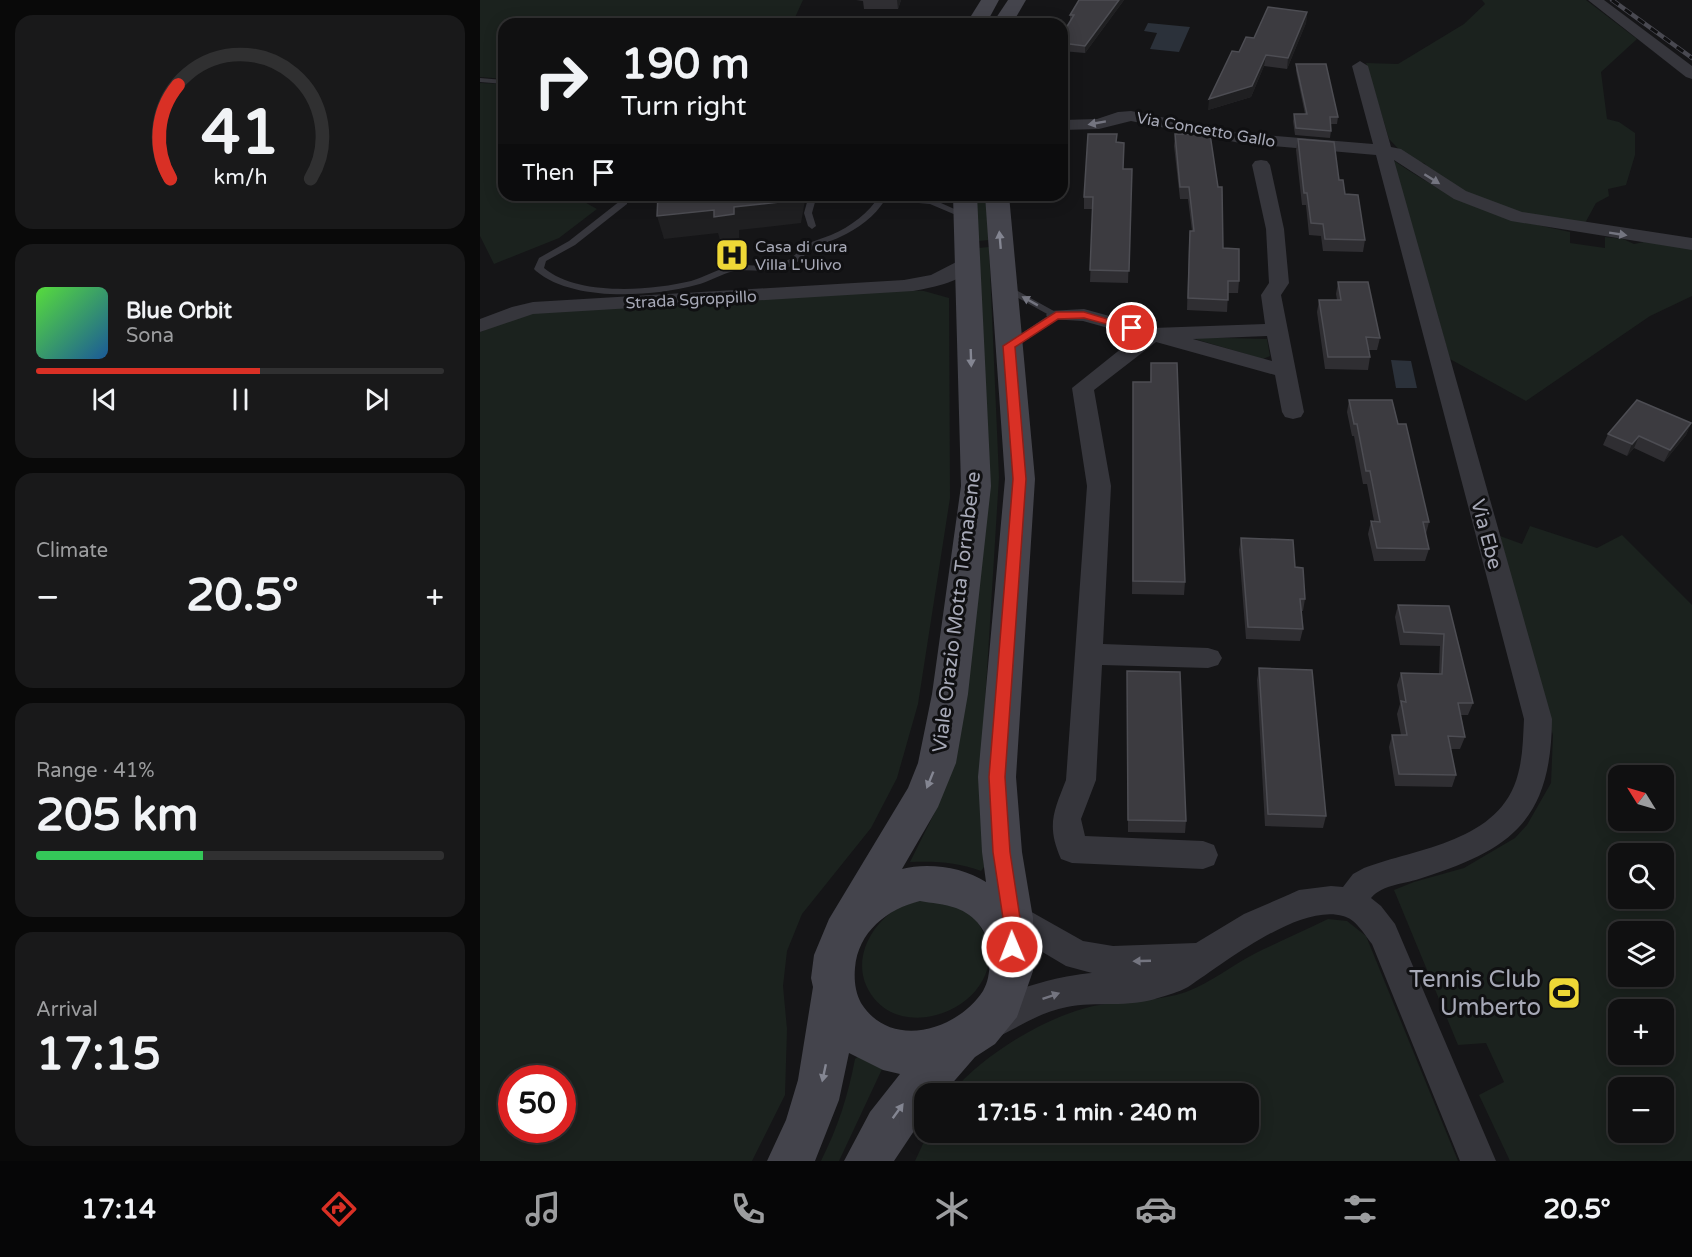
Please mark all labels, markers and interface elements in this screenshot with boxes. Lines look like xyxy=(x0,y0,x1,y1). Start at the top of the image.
text: 190 m xyxy=(621,39,750,90)
icon: right xyxy=(522,42,600,120)
text: Turn right xyxy=(621,90,747,123)
text: 41 xyxy=(201,96,279,171)
street label: Via Concetto Gallo xyxy=(1135,108,1277,152)
one-way arrow xyxy=(1087,119,1106,128)
icon: arrive xyxy=(587,156,620,189)
text: Then xyxy=(522,160,575,186)
text: km/h xyxy=(213,164,267,190)
one-way arrow xyxy=(1424,174,1440,185)
one-way arrow xyxy=(995,230,1005,249)
one-way arrow xyxy=(1608,230,1627,239)
hospital icon: Casa di cura Villa L'Ulivo xyxy=(714,237,750,273)
place label: Casa di cura Villa L'Ulivo xyxy=(755,237,848,275)
street label: Strada Sgroppillo xyxy=(625,287,757,313)
one-way arrow xyxy=(1021,296,1038,306)
text: Blue Orbit xyxy=(126,298,232,324)
pin xyxy=(1106,302,1157,353)
icon: arrive xyxy=(1115,311,1148,344)
text: Sona xyxy=(126,324,174,348)
one-way arrow xyxy=(967,349,976,368)
icon: previous xyxy=(88,383,121,416)
icon: pause xyxy=(224,383,257,416)
icon: next xyxy=(360,383,393,416)
street label: Viale Orazio Motta Tornabene xyxy=(928,470,986,754)
street label: Via Ebe xyxy=(1465,496,1507,572)
text: Climate xyxy=(36,539,108,563)
text: 20.5° xyxy=(186,569,299,623)
text: − xyxy=(36,578,60,617)
text: + xyxy=(425,578,444,617)
text: Range · 41% xyxy=(36,759,155,783)
north arrow xyxy=(1608,765,1674,831)
map controls xyxy=(1608,765,1674,1143)
one-way arrow xyxy=(925,771,934,789)
text: 205 km xyxy=(36,789,198,843)
button: search xyxy=(1608,843,1674,909)
position arrow xyxy=(980,915,1044,979)
button: layers xyxy=(1608,921,1674,987)
one-way arrow xyxy=(1133,956,1152,965)
place label: Tennis Club Umberto xyxy=(1409,965,1541,1022)
sports icon: Tennis Club Umberto xyxy=(1546,975,1582,1011)
one-way arrow xyxy=(1042,991,1060,1001)
text: Arrival xyxy=(36,998,98,1022)
button: + xyxy=(1608,999,1674,1065)
text: 17:15 xyxy=(36,1028,161,1082)
one-way arrow xyxy=(819,1064,828,1083)
speed limit sign: 50 xyxy=(498,1065,576,1143)
button: − xyxy=(1608,1077,1674,1143)
text: 17:15 · 1 min · 240 m xyxy=(976,1100,1197,1126)
one-way arrow xyxy=(892,1104,904,1120)
icon: directions xyxy=(318,1188,360,1230)
icon: music xyxy=(522,1188,564,1230)
icon: phone xyxy=(727,1188,769,1230)
icon: climate xyxy=(931,1188,973,1230)
icon: car xyxy=(1135,1188,1177,1230)
icon: filters xyxy=(1339,1188,1381,1230)
text: 17:14 xyxy=(81,1193,156,1226)
text: 20.5° xyxy=(1543,1193,1611,1226)

